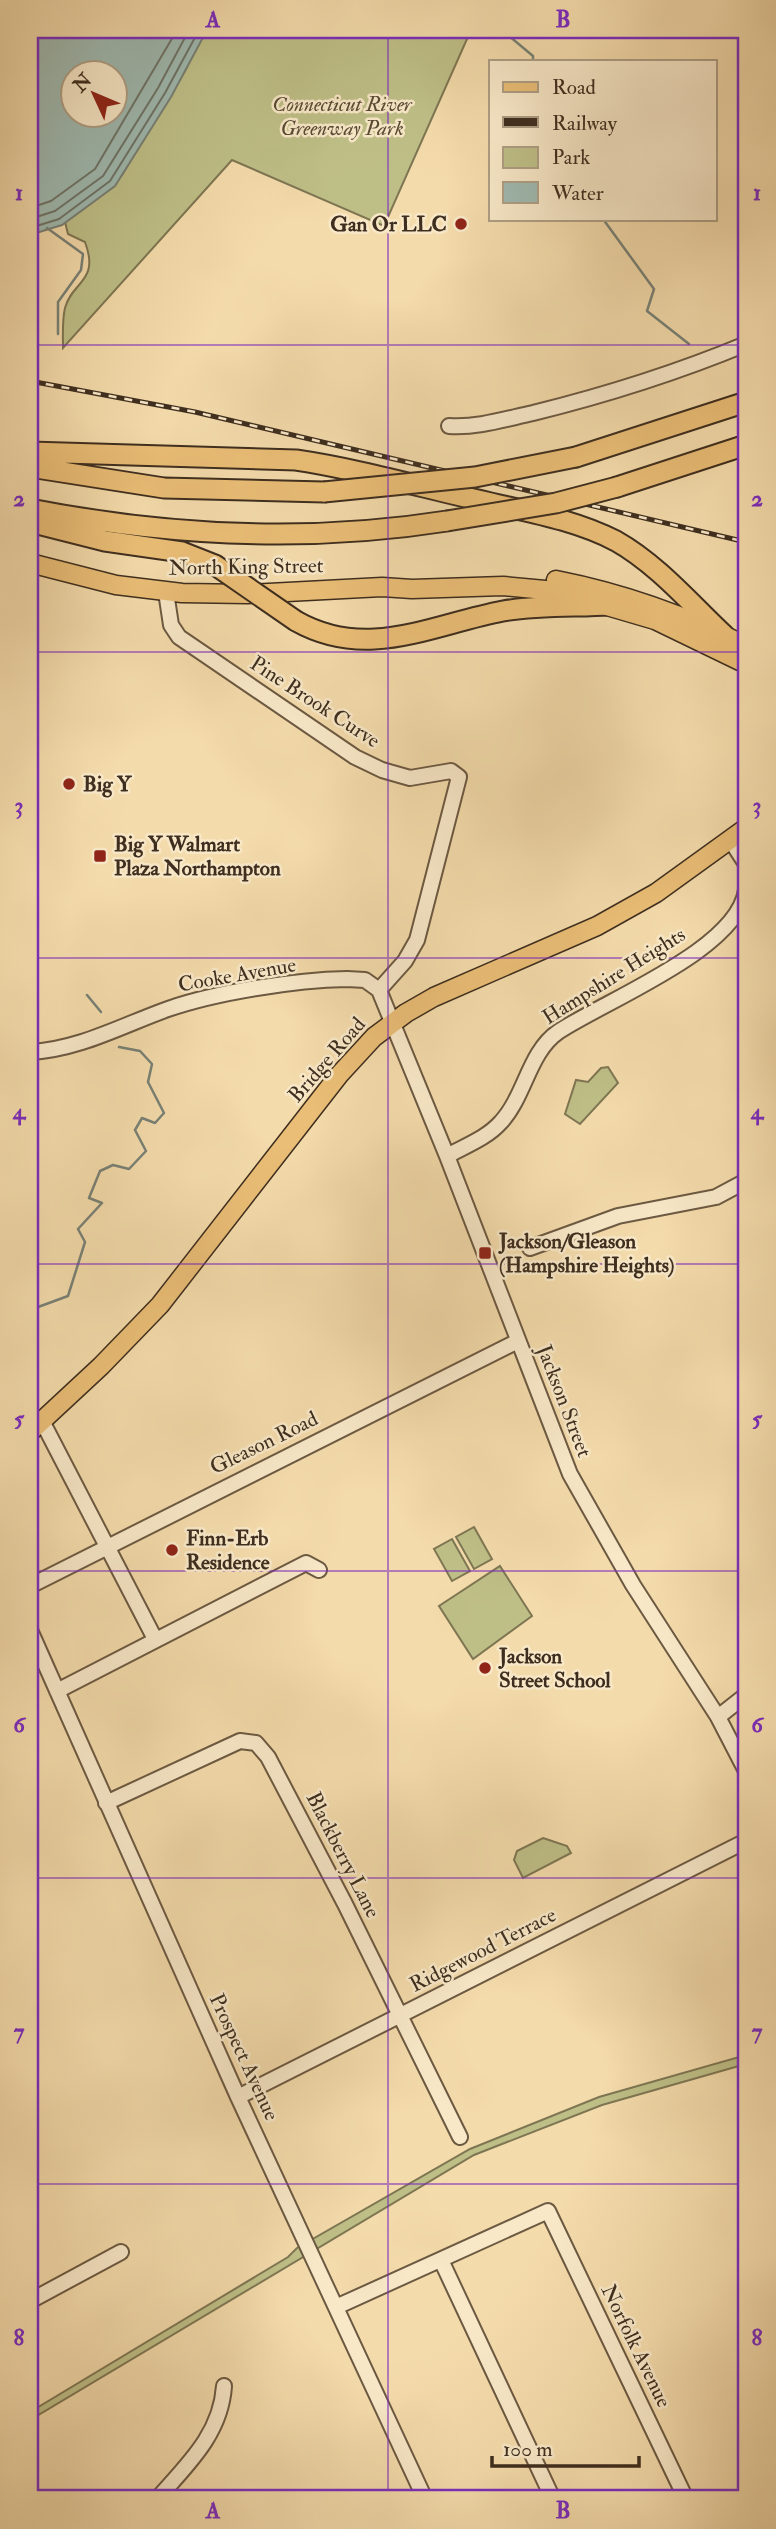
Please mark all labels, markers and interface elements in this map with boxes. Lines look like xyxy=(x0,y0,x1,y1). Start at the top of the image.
text: A xyxy=(205,5,221,34)
text: B xyxy=(555,5,571,34)
north arrow xyxy=(60,60,130,130)
legend xyxy=(489,60,716,220)
text: N xyxy=(67,68,98,98)
text: Road xyxy=(552,74,597,101)
park label: Connecticut River Greenway Park xyxy=(272,91,413,142)
text: Railway xyxy=(552,110,618,137)
text: Park xyxy=(552,144,590,171)
text: 1 xyxy=(15,178,23,207)
text: 1 xyxy=(753,178,761,207)
text: Water xyxy=(551,180,604,207)
place label: Gan Or LLC xyxy=(330,211,447,238)
marker: Gan Or LLC xyxy=(453,216,469,232)
text: 2 xyxy=(13,484,25,513)
text: 2 xyxy=(751,484,763,513)
street label: North King Street xyxy=(168,552,324,582)
street label: Pine Brook Curve xyxy=(245,650,385,754)
place label: Big Y xyxy=(83,771,133,798)
marker: Big Y xyxy=(61,776,77,792)
text: 3 xyxy=(15,791,23,820)
text: 3 xyxy=(753,791,761,820)
place label: Big Y Walmart Plaza Northampton xyxy=(114,831,281,882)
marker: Big Y Walmart Plaza Northampton xyxy=(92,848,108,864)
street label: Hampshire Heights xyxy=(537,921,691,1031)
street label: Cooke Avenue xyxy=(176,951,298,999)
street label: Bridge Road xyxy=(282,1011,372,1108)
text: 4 xyxy=(12,1097,27,1126)
text: 4 xyxy=(750,1097,765,1126)
place label: Jackson/Gleason (Hampshire Heights) xyxy=(498,1228,674,1279)
marker: Jackson/Gleason (Hampshire Heights) xyxy=(477,1245,493,1261)
street label: Jackson Street xyxy=(530,1340,598,1461)
text: 5 xyxy=(14,1404,25,1433)
text: 5 xyxy=(752,1404,763,1433)
street label: Gleason Road xyxy=(206,1405,323,1481)
place label: Finn-Erb Residence xyxy=(186,1525,270,1576)
marker: Finn-Erb Residence xyxy=(164,1542,180,1558)
place label: Jackson Street School xyxy=(498,1643,611,1694)
marker: Jackson Street School xyxy=(477,1660,493,1676)
text: 6 xyxy=(13,1710,27,1739)
text: 6 xyxy=(751,1710,765,1739)
street label: Blackberry Lane xyxy=(300,1787,386,1923)
street label: Ridgewood Terrace xyxy=(405,1901,561,1999)
street label: Prospect Avenue xyxy=(203,1989,285,2125)
text: 7 xyxy=(14,2017,25,2046)
text: 7 xyxy=(752,2017,763,2046)
street label: Norfolk Avenue xyxy=(595,2280,678,2412)
text: 8 xyxy=(14,2323,25,2352)
text: 8 xyxy=(752,2323,763,2352)
scale bar xyxy=(492,2424,640,2468)
text: 100 m xyxy=(503,2436,553,2463)
text: A xyxy=(205,2496,221,2525)
text: B xyxy=(555,2496,571,2525)

